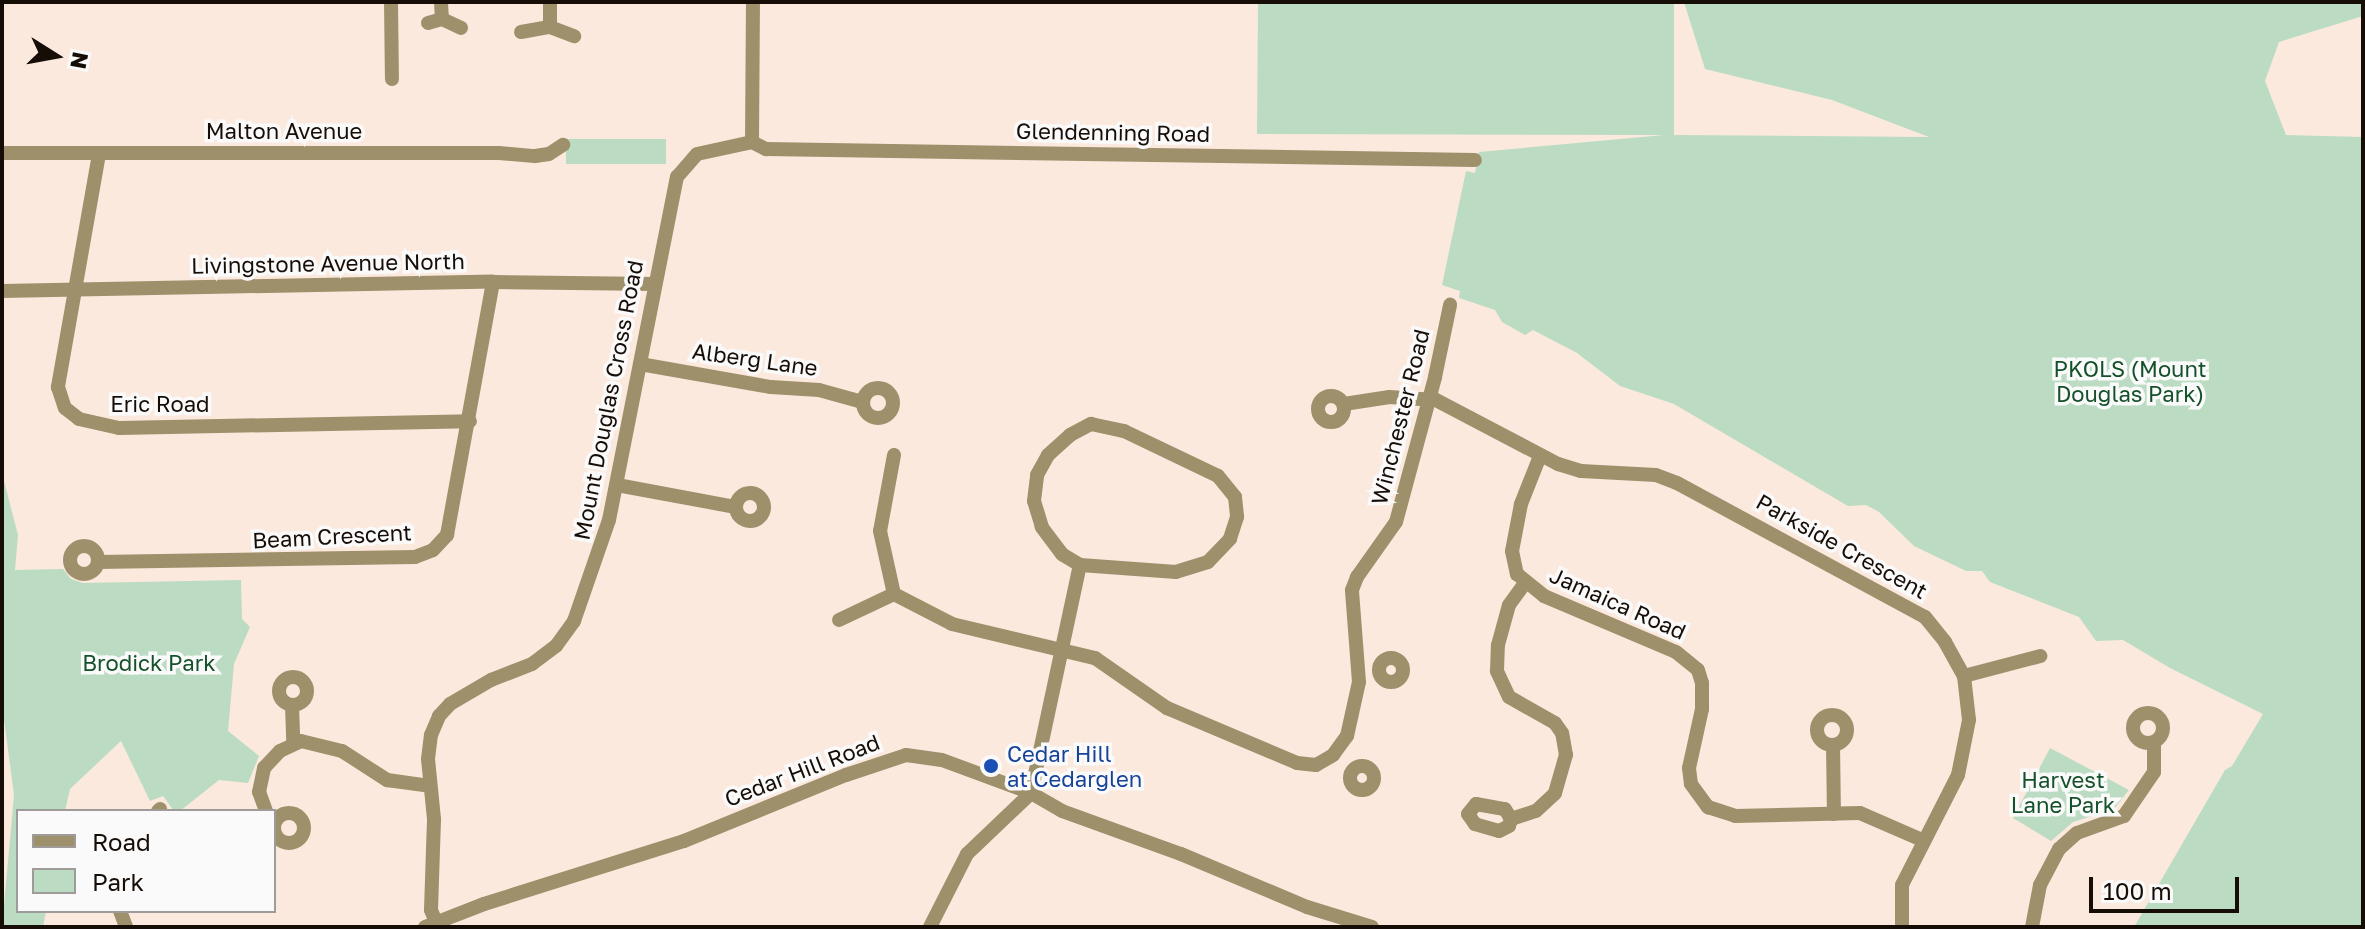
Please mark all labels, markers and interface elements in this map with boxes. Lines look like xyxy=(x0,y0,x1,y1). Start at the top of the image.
north arrow xyxy=(16,16,96,96)
text: N xyxy=(65,50,95,71)
street label: Glendenning Road xyxy=(1016,117,1210,147)
street label: Malton Avenue xyxy=(206,118,362,144)
street label: Livingstone Avenue North xyxy=(191,247,465,279)
street label: Mount Douglas Cross Road xyxy=(568,258,648,542)
street label: Winchester Road xyxy=(1365,326,1435,508)
street label: Alberg Lane xyxy=(691,337,819,381)
park label: PKOLS (Mount Douglas Park) xyxy=(2053,355,2207,406)
street label: Eric Road xyxy=(110,391,210,417)
street label: Parkside Crescent xyxy=(1752,488,1932,604)
street label: Beam Crescent xyxy=(252,519,412,553)
street label: Jamaica Road xyxy=(1546,561,1690,645)
park label: Brodick Park xyxy=(82,650,216,676)
street label: Cedar Hill Road xyxy=(721,728,883,812)
place label: Cedar Hill at Cedarglen xyxy=(1007,740,1142,792)
marker: Cedar Hill at Cedarglen xyxy=(982,757,1000,775)
park label: Harvest Lane Park xyxy=(2011,766,2115,818)
legend xyxy=(16,809,276,913)
text: Road xyxy=(92,827,151,856)
scale bar xyxy=(2093,861,2243,911)
text: Park xyxy=(92,867,144,896)
text: 100 m xyxy=(2103,876,2172,905)

